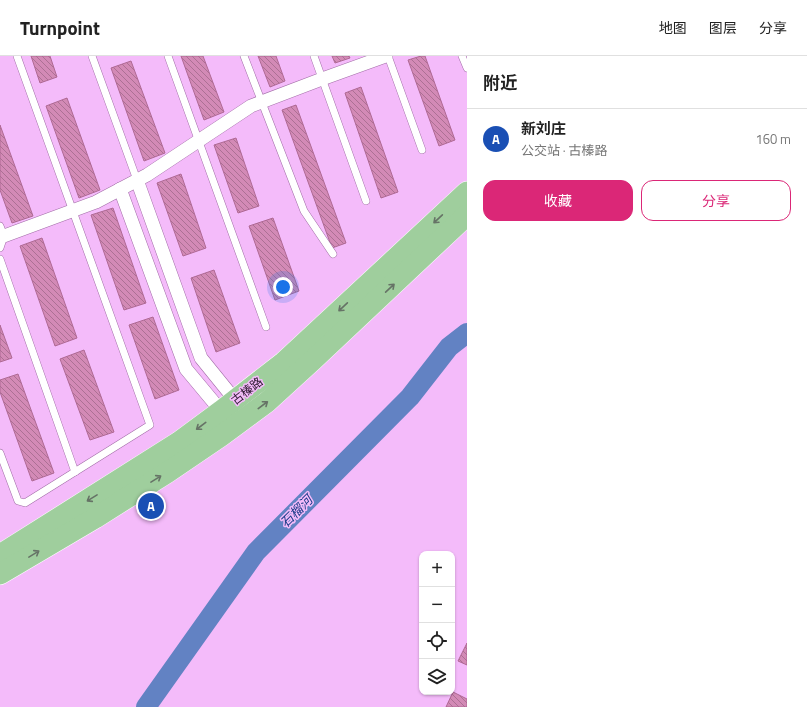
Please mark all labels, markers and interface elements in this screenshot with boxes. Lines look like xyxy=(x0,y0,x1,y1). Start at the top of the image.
text: Turnpoint xyxy=(20,13,100,42)
text: 地图 xyxy=(659,17,687,38)
text: 图层 xyxy=(709,17,737,38)
text: 分享 xyxy=(759,17,787,38)
text: 附近 xyxy=(483,70,517,96)
text: 新刘庄 xyxy=(521,117,566,140)
text: A xyxy=(492,129,500,149)
text: 160 m xyxy=(755,129,791,149)
text: 公交站 · 古榛路 xyxy=(521,140,608,160)
button: 收藏 xyxy=(483,180,633,221)
button: 分享 xyxy=(641,180,791,221)
one-way arrow xyxy=(433,214,444,223)
your location xyxy=(273,277,293,297)
one-way arrow xyxy=(384,284,394,293)
one-way arrow xyxy=(338,302,348,312)
street label: 古榛路 xyxy=(227,372,267,409)
one-way arrow xyxy=(258,400,269,409)
one-way arrow xyxy=(195,422,206,430)
one-way arrow xyxy=(151,475,162,483)
water label: 石榴河 xyxy=(275,488,319,532)
pin: A xyxy=(138,491,164,521)
one-way arrow xyxy=(86,494,98,502)
one-way arrow xyxy=(28,549,40,557)
map controls xyxy=(419,551,455,695)
button: + xyxy=(419,551,455,587)
button: − xyxy=(419,587,455,623)
button: locate xyxy=(419,623,455,659)
button: layers xyxy=(419,659,455,695)

